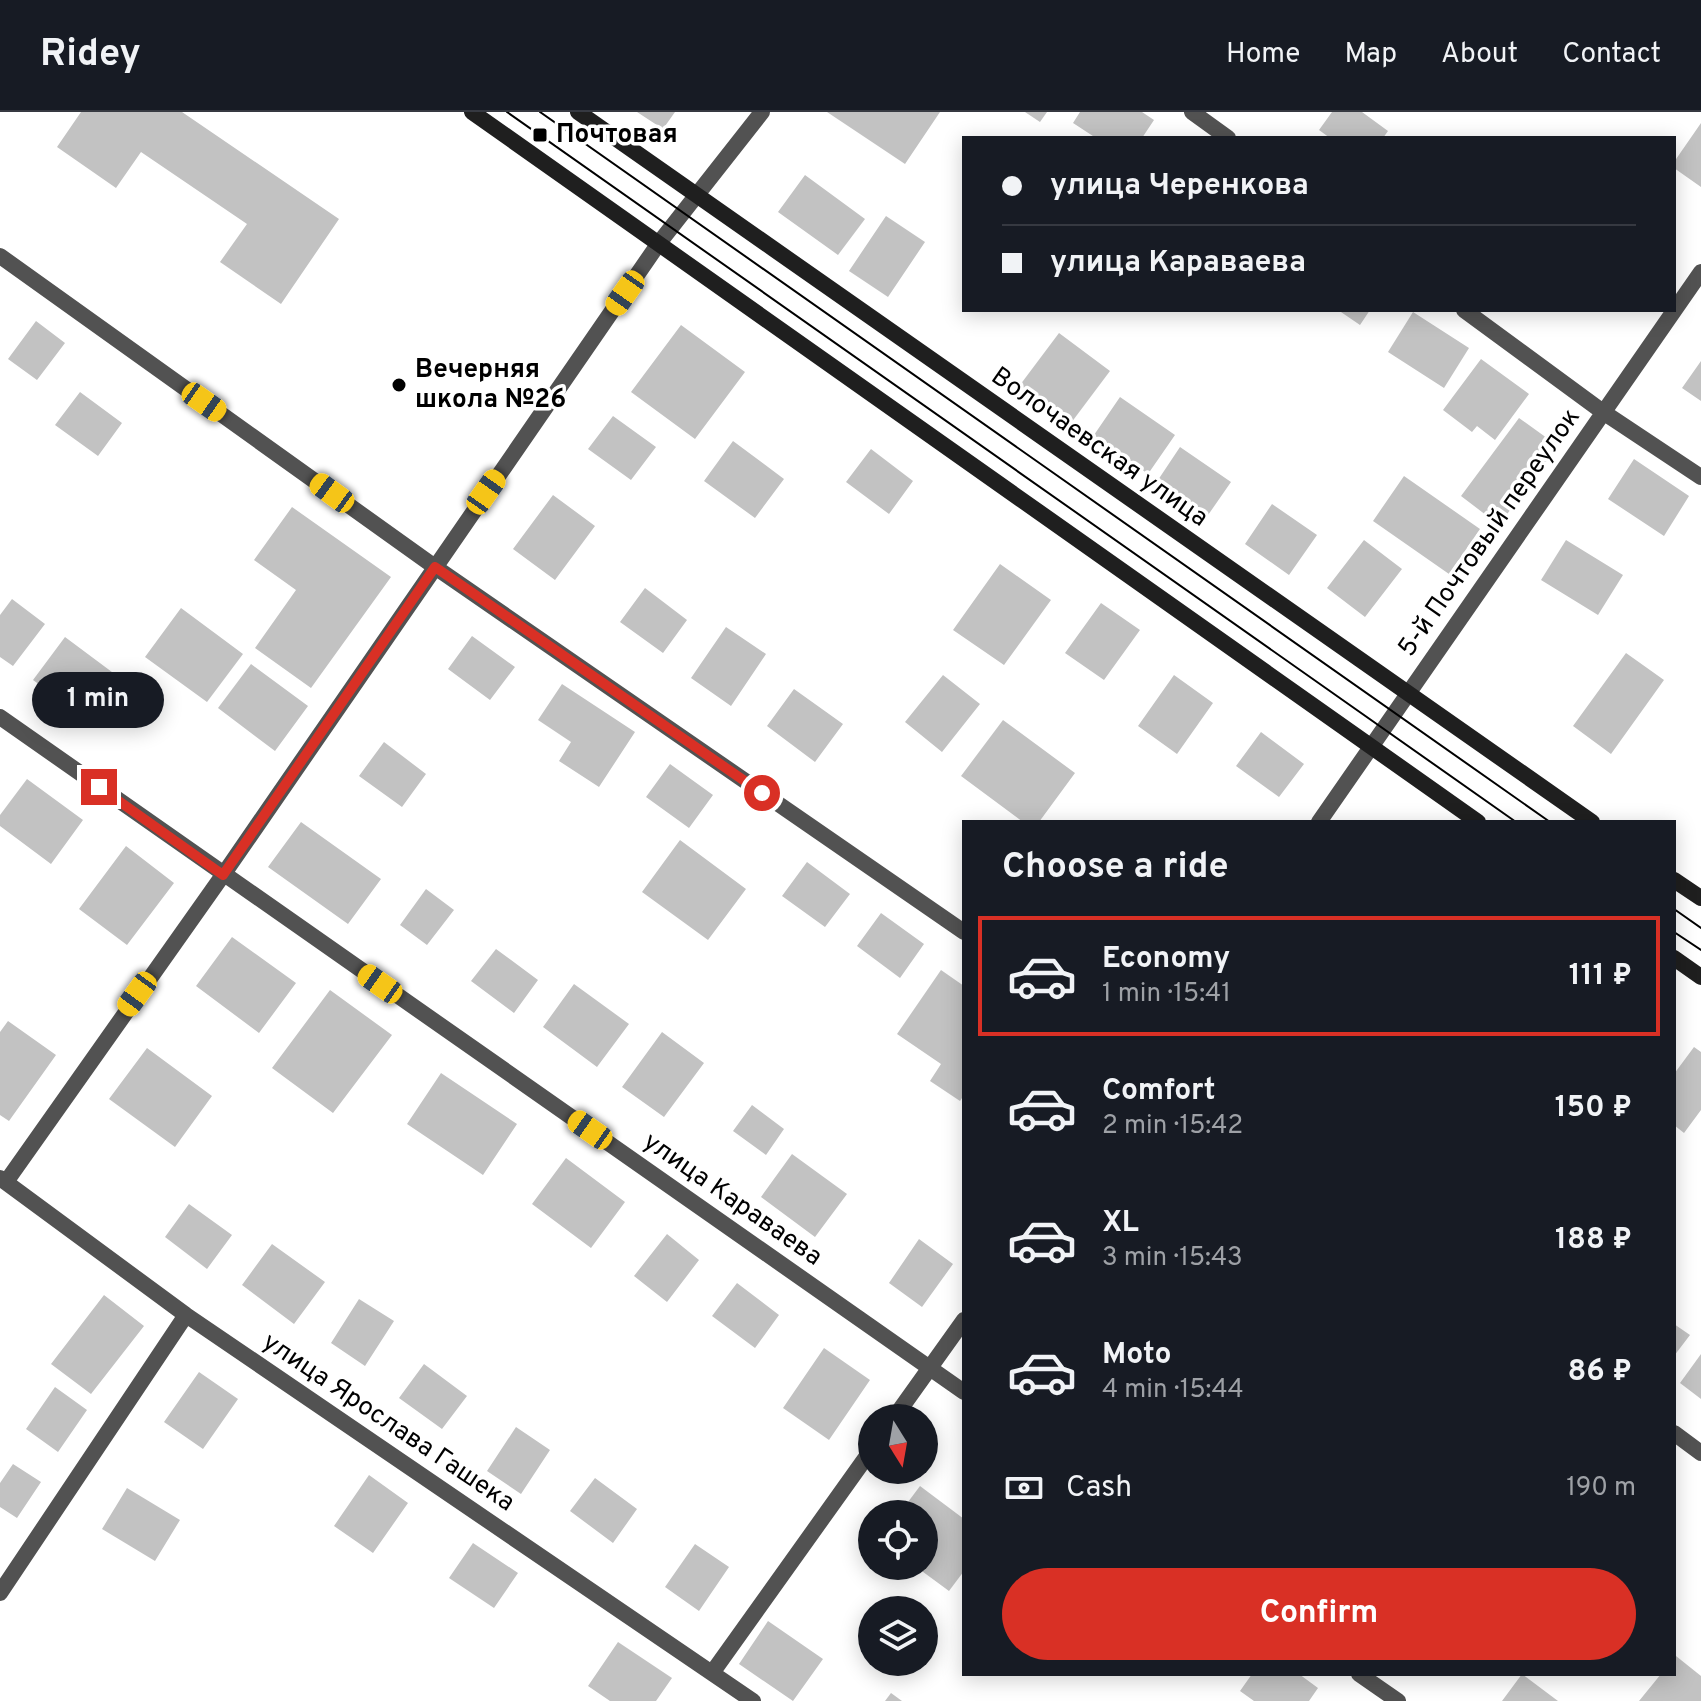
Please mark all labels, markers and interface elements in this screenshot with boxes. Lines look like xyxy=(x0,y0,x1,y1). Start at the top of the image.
text: Ridey xyxy=(40,31,141,80)
text: Home xyxy=(1226,37,1300,73)
text: Map xyxy=(1344,37,1397,73)
text: About xyxy=(1441,37,1518,73)
text: Contact xyxy=(1562,37,1661,73)
place label: Почтовая xyxy=(556,119,678,152)
marker: Почтовая xyxy=(531,126,549,144)
text: улица Черенкова xyxy=(1050,168,1309,205)
text: улица Караваева xyxy=(1050,245,1306,282)
car xyxy=(601,266,649,320)
place label: Вечерняя школа №26 xyxy=(415,354,566,417)
street label: Волочаевская улица xyxy=(984,361,1214,535)
marker: Вечерняя школа №26 xyxy=(390,376,408,394)
car xyxy=(177,378,231,426)
street label: 5-й Почтовый переулок xyxy=(1392,402,1588,664)
car xyxy=(462,465,510,519)
car xyxy=(306,469,358,517)
callout: 1 min xyxy=(33,671,165,727)
text: 1 min xyxy=(67,683,129,716)
route end xyxy=(81,769,117,805)
route start xyxy=(744,775,780,811)
text: Choose a ride xyxy=(1002,845,1228,891)
icon: car xyxy=(1006,940,1078,1012)
text: Economy xyxy=(1102,941,1230,978)
text: 111 ₽ xyxy=(1569,958,1632,995)
car xyxy=(353,960,407,1008)
car xyxy=(113,968,161,1020)
text: 1 min · 15:41 xyxy=(1102,978,1231,1011)
icon: car xyxy=(1006,1072,1078,1144)
text: Comfort xyxy=(1102,1073,1215,1110)
text: 150 ₽ xyxy=(1555,1090,1632,1127)
car xyxy=(563,1106,617,1154)
text: 2 min · 15:42 xyxy=(1102,1110,1243,1143)
street label: улица Караваева xyxy=(636,1126,828,1274)
icon: car xyxy=(1006,1204,1078,1276)
text: XL xyxy=(1102,1205,1139,1242)
text: 188 ₽ xyxy=(1555,1222,1632,1259)
text: 3 min · 15:43 xyxy=(1102,1242,1243,1275)
street label: улица Ярослава Гашека xyxy=(255,1326,521,1520)
icon: car xyxy=(1006,1336,1078,1408)
text: Moto xyxy=(1102,1337,1172,1374)
text: 86 ₽ xyxy=(1567,1354,1632,1391)
text: 4 min · 15:44 xyxy=(1102,1374,1244,1407)
north arrow xyxy=(858,1404,938,1484)
map controls xyxy=(858,1404,938,1676)
icon: cash xyxy=(1002,1466,1046,1510)
text: Cash xyxy=(1066,1470,1132,1507)
text: 190 m xyxy=(1566,1472,1636,1505)
button: locate xyxy=(858,1500,938,1580)
button: Confirm xyxy=(1002,1568,1636,1660)
button: layers xyxy=(858,1596,938,1676)

